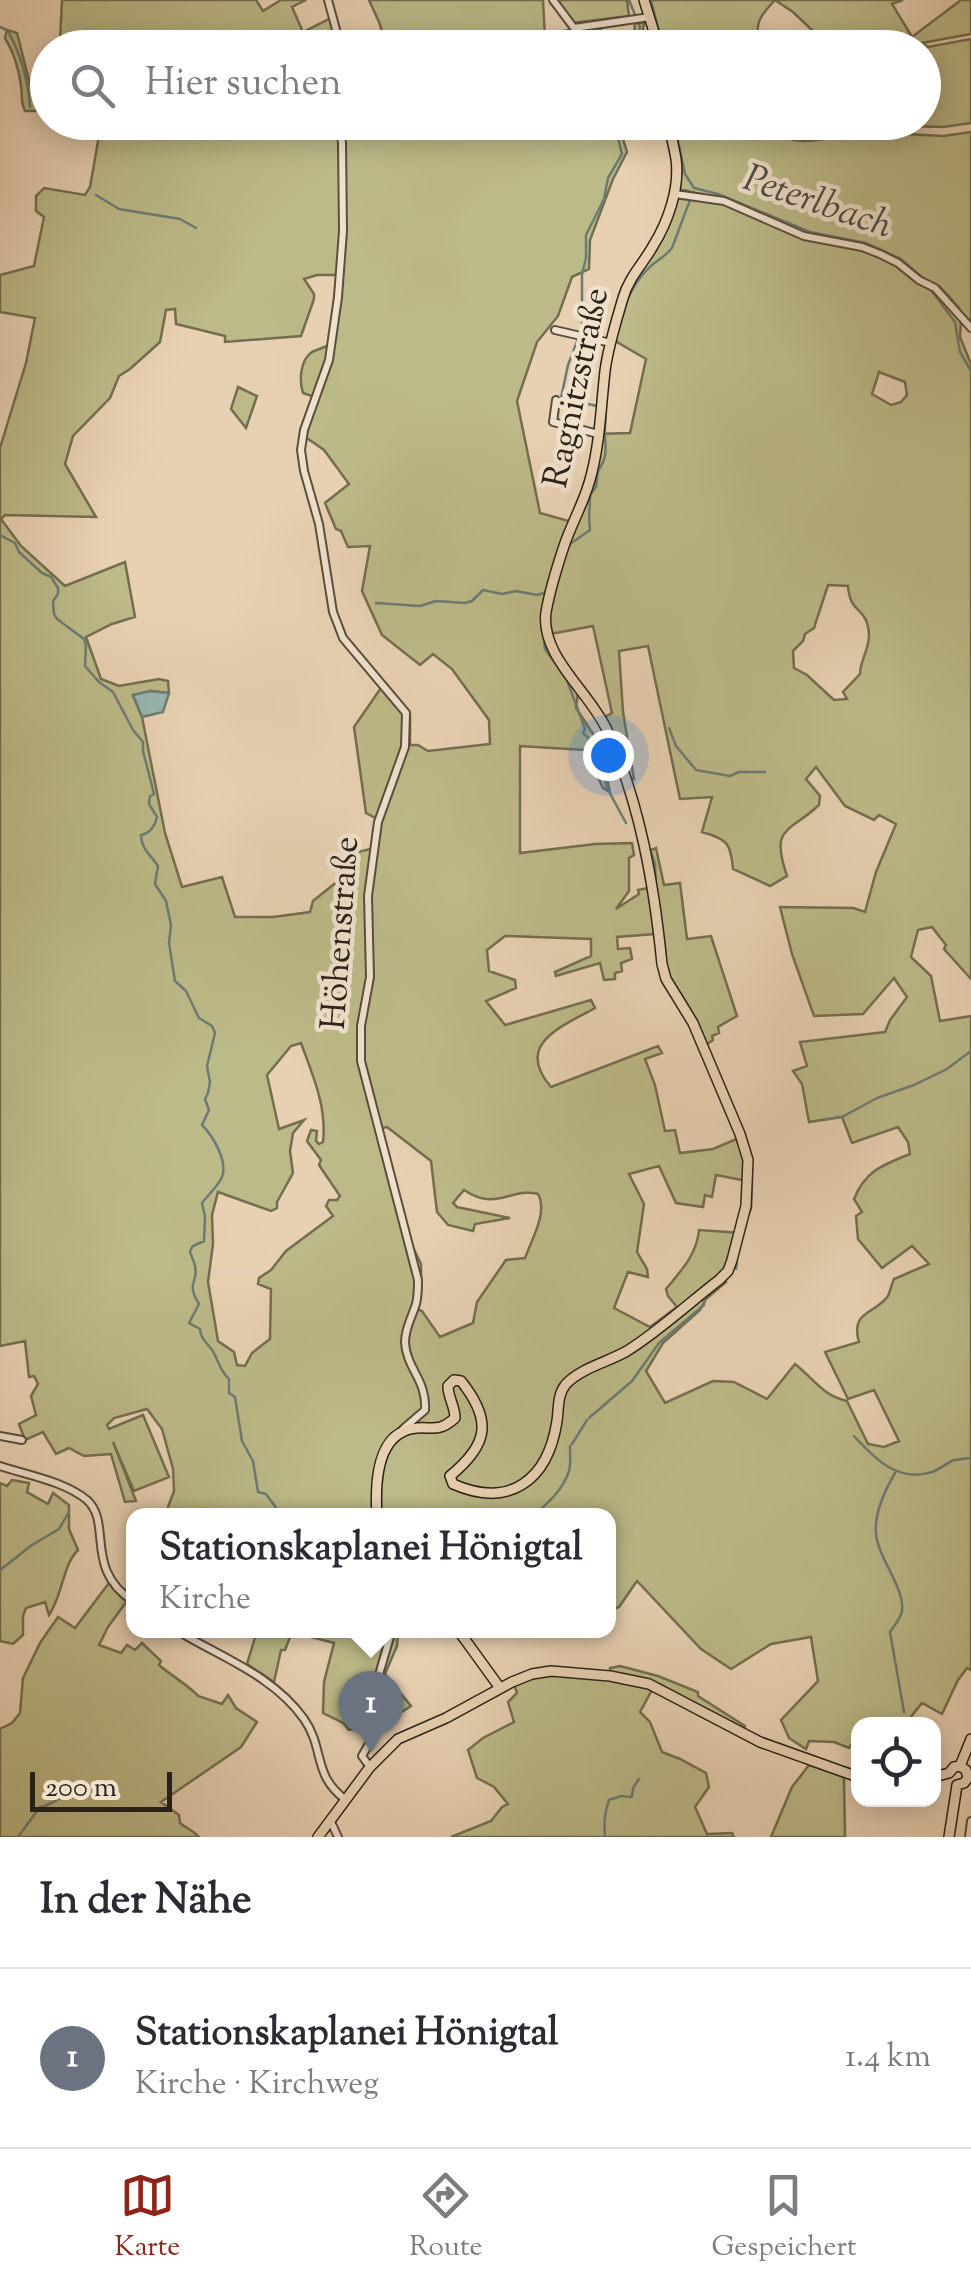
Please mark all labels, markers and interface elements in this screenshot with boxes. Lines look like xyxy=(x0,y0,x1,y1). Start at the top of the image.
search box xyxy=(30,30,941,140)
icon: search xyxy=(65,58,120,113)
text: Hier suchen xyxy=(145,58,342,112)
water label: Peterlbach xyxy=(735,153,899,255)
street label: Ragnitzstraße xyxy=(532,283,624,493)
your location xyxy=(583,730,634,781)
street label: Höhenstraße xyxy=(310,835,374,1031)
popup xyxy=(126,1508,616,1638)
text: Stationskaplanei Hönigtal xyxy=(159,1523,583,1577)
text: Kirche xyxy=(159,1577,251,1623)
pin: 1 xyxy=(338,1670,404,1753)
map controls xyxy=(851,1717,941,1807)
button: locate xyxy=(851,1717,941,1807)
scale bar xyxy=(30,1767,172,1812)
text: 200 m xyxy=(45,1769,117,1809)
text: In der Nähe xyxy=(40,1872,252,1932)
text: Stationskaplanei Hönigtal xyxy=(135,2008,559,2062)
text: 1 xyxy=(67,2035,78,2081)
text: 1.4 km xyxy=(845,2035,931,2081)
text: Kirche · Kirchweg xyxy=(135,2062,379,2108)
tab: Karte xyxy=(114,2168,180,2268)
tab: Route xyxy=(409,2168,483,2268)
tab: Gespeichert xyxy=(711,2168,857,2268)

